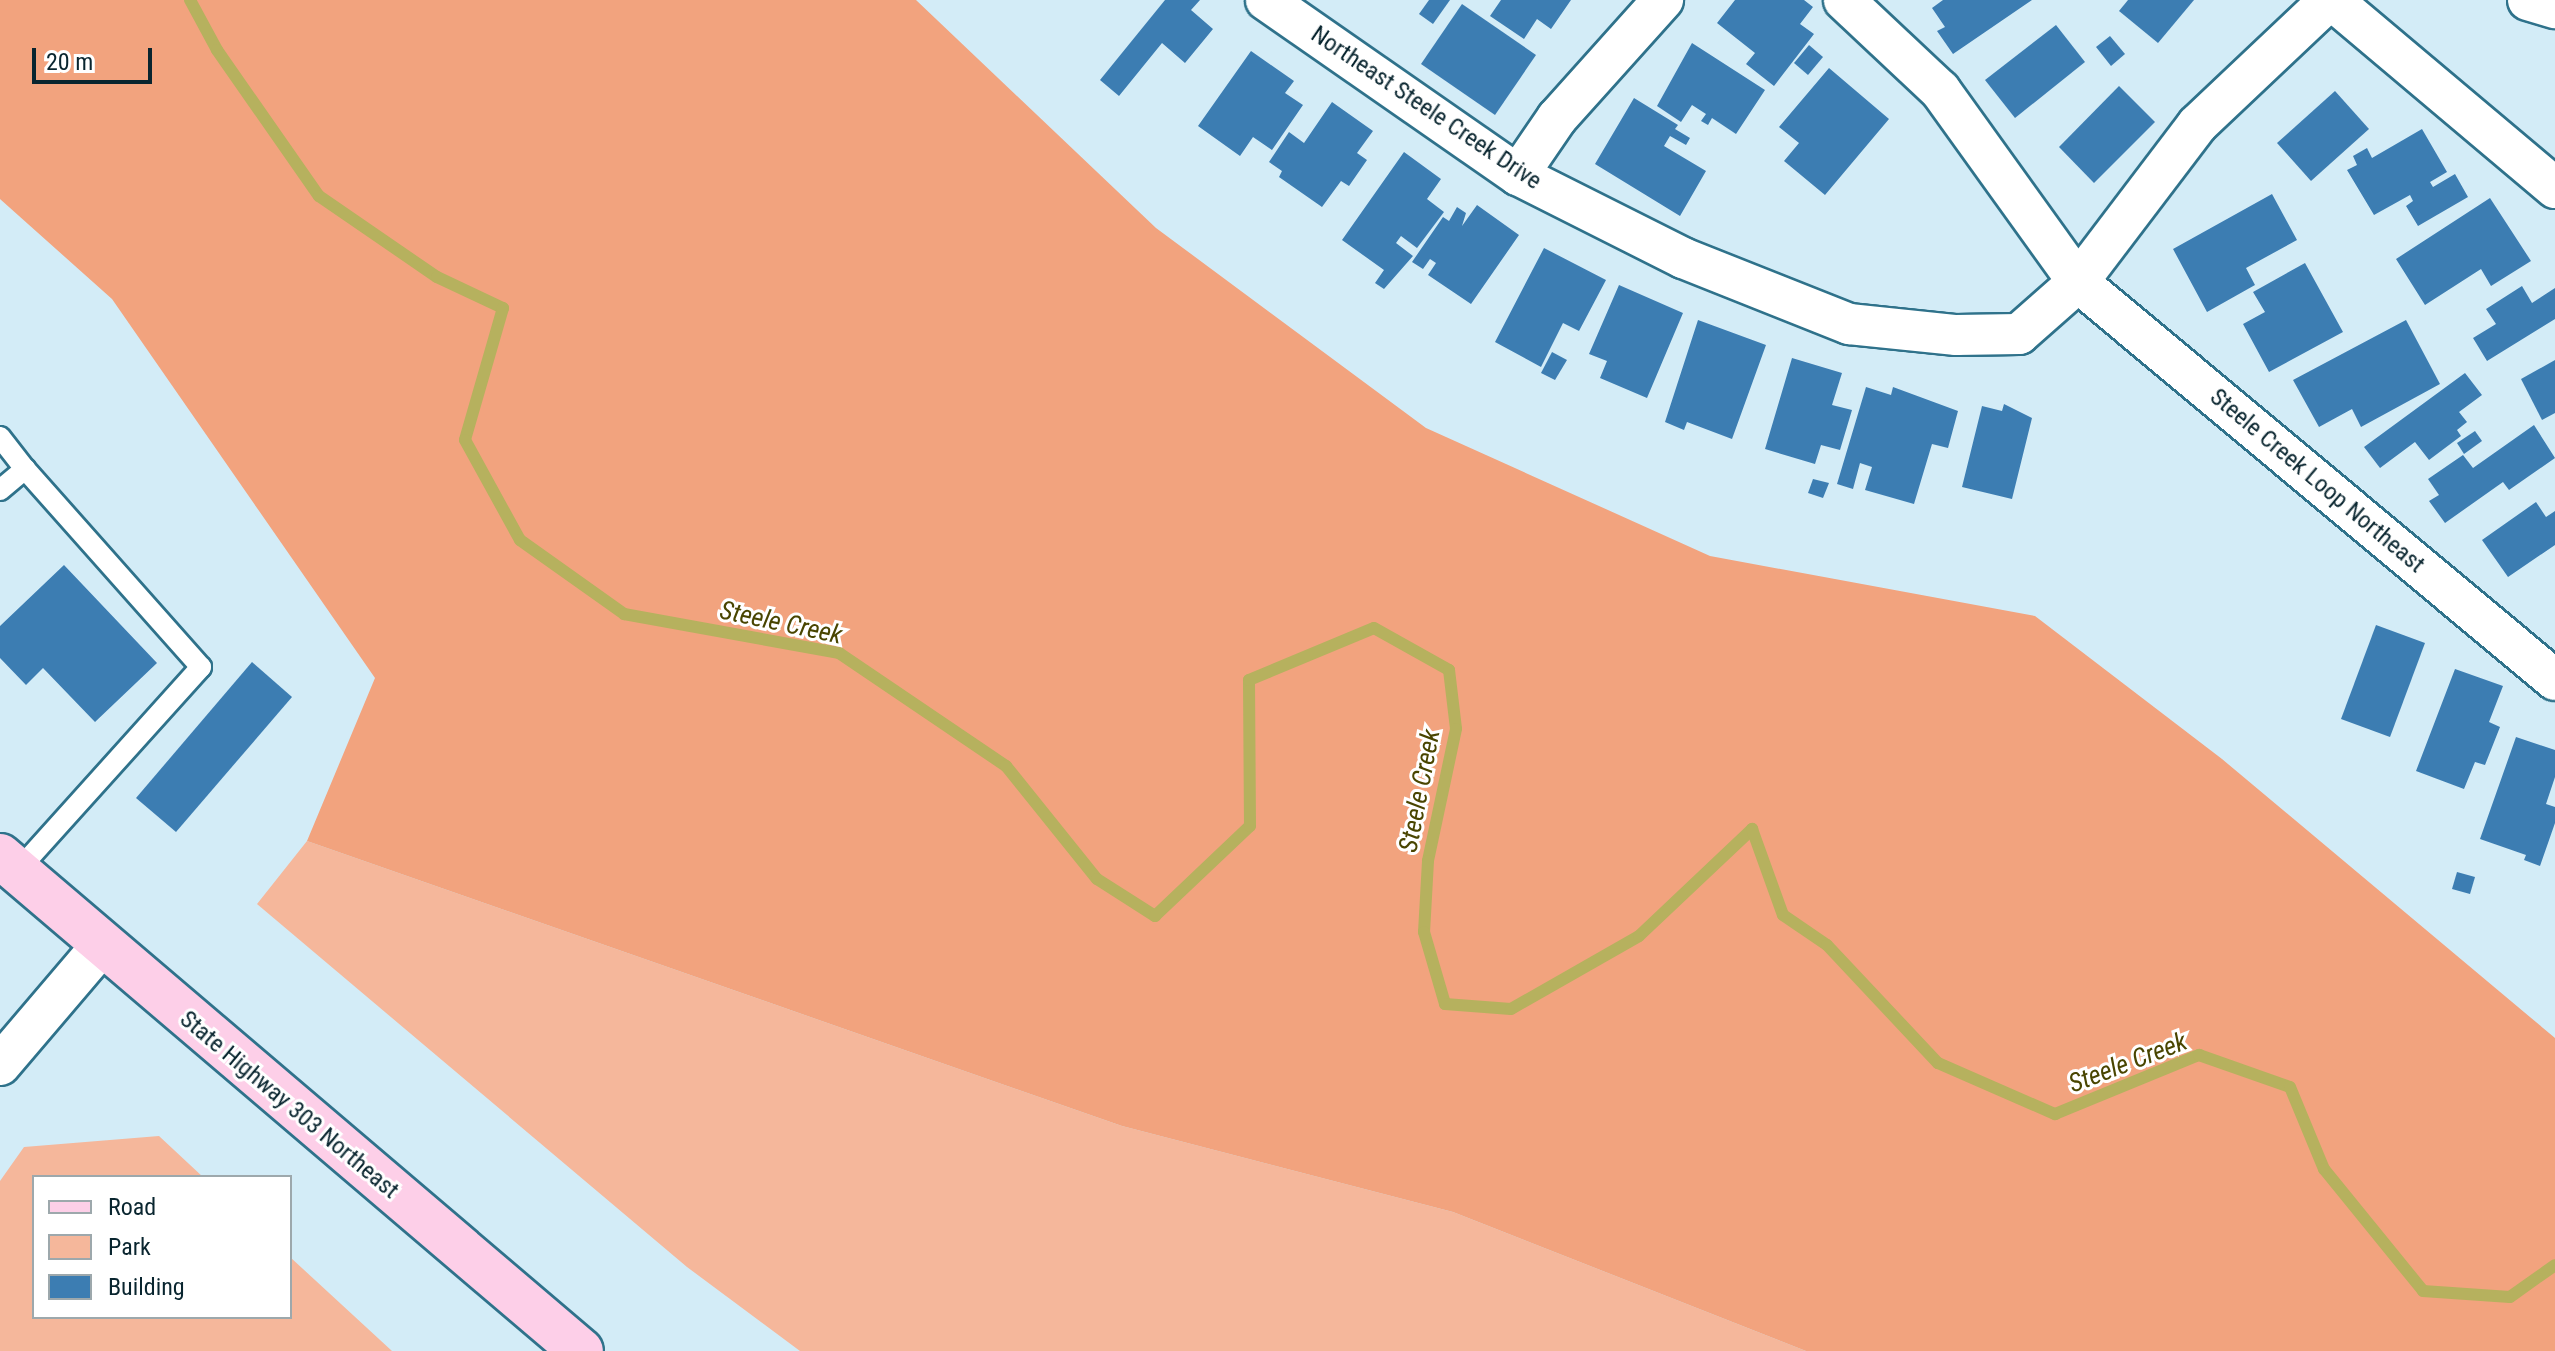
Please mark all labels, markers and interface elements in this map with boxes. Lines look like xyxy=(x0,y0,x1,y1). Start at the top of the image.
street label: Northeast Steele Creek Drive xyxy=(1305,20,1547,196)
scale bar xyxy=(36,32,156,82)
text: 20 m xyxy=(46,48,93,76)
street label: Steele Creek Loop Northeast xyxy=(2204,383,2430,579)
water label: Steele Creek xyxy=(717,595,845,651)
water label: Steele Creek xyxy=(1393,727,1447,855)
street label: State Highway 303 Northeast xyxy=(174,1005,404,1205)
water label: Steele Creek xyxy=(2064,1026,2192,1100)
legend xyxy=(32,1175,292,1319)
text: Road xyxy=(108,1193,156,1221)
text: Park xyxy=(108,1233,151,1261)
text: Building xyxy=(108,1273,185,1301)

